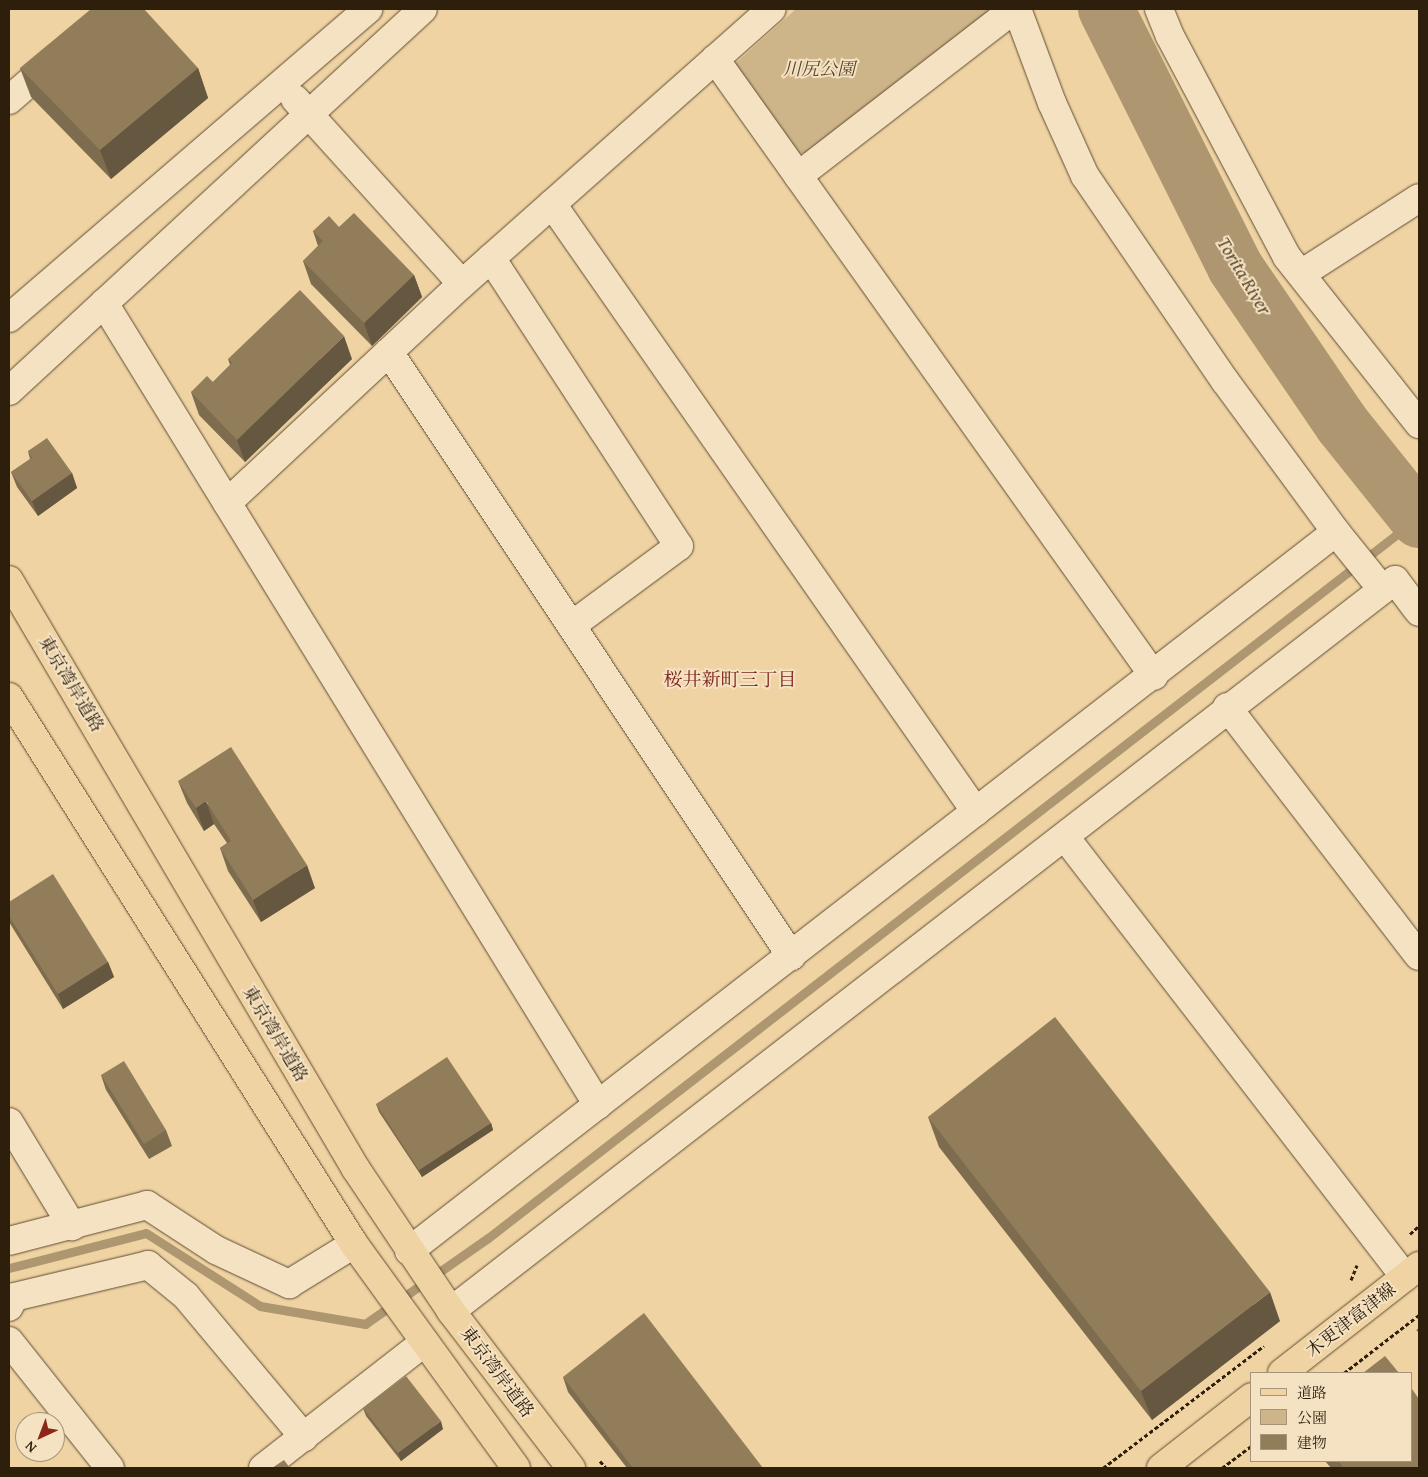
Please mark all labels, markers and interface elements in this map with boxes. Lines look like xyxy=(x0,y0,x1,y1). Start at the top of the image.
park label: 川尻公園 xyxy=(783,58,855,80)
water label: Torita River xyxy=(1212,233,1276,319)
street label: 東京湾岸道路 xyxy=(34,632,108,736)
district label: 桜井新町三丁目 xyxy=(664,669,796,691)
street label: 東京湾岸道路 xyxy=(238,982,312,1086)
street label: 木更津富津線 xyxy=(1302,1278,1400,1362)
street label: 東京湾岸道路 xyxy=(456,1322,538,1422)
legend xyxy=(1250,1372,1413,1462)
text: 道路 xyxy=(1297,1382,1327,1403)
text: 公園 xyxy=(1297,1407,1327,1428)
north arrow xyxy=(15,1412,65,1462)
text: 建物 xyxy=(1297,1432,1327,1453)
text: N xyxy=(20,1437,41,1458)

